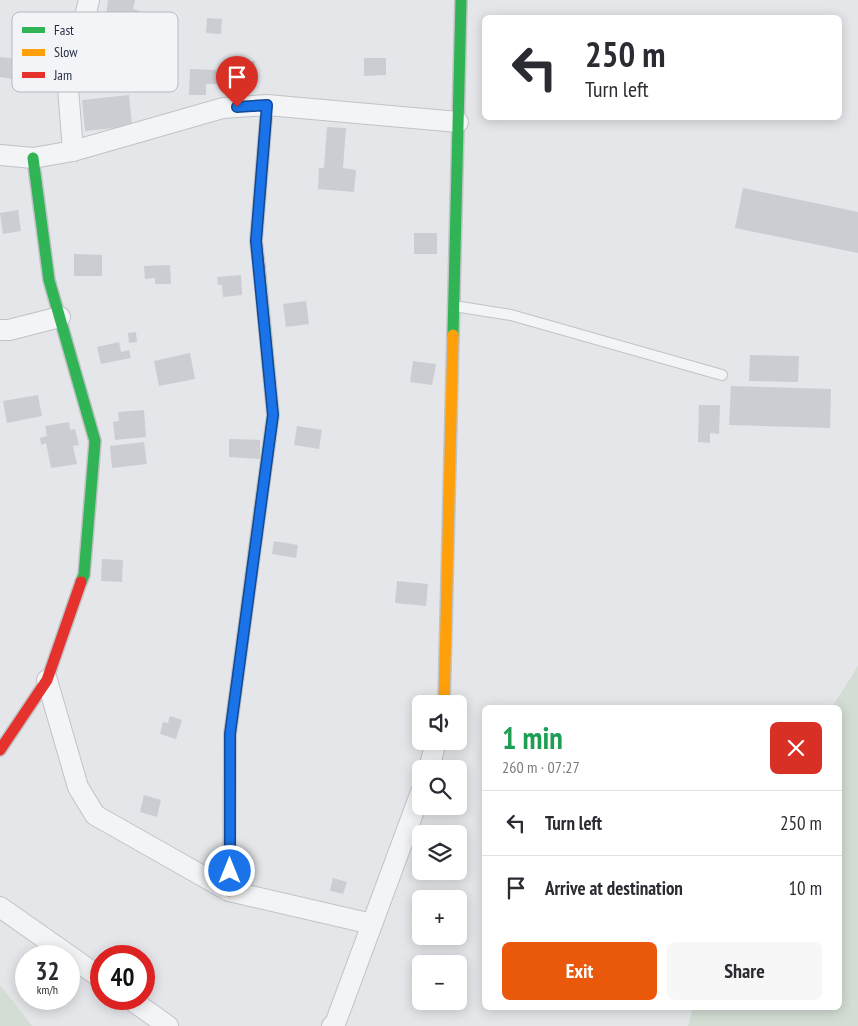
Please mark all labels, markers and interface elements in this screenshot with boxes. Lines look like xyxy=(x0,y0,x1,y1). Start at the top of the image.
legend xyxy=(12,12,178,92)
text: Fast xyxy=(54,21,74,39)
text: 250 m xyxy=(585,31,666,77)
icon: left xyxy=(502,35,567,100)
text: Slow xyxy=(54,43,78,61)
pin xyxy=(216,56,258,107)
icon: arrive xyxy=(223,63,251,91)
text: Jam xyxy=(53,66,72,84)
text: Turn left xyxy=(585,75,649,103)
map controls xyxy=(412,695,467,1010)
button: sound xyxy=(412,695,467,750)
text: 1 min xyxy=(502,718,563,757)
button: close xyxy=(770,722,822,774)
text: 260 m · 07:27 xyxy=(502,757,580,777)
button: search xyxy=(412,760,467,815)
icon: left xyxy=(502,809,530,837)
text: Turn left xyxy=(545,811,602,835)
text: 250 m xyxy=(780,811,822,835)
button: layers xyxy=(412,825,467,880)
position arrow xyxy=(203,844,255,896)
icon: arrive xyxy=(502,874,530,902)
text: Arrive at destination xyxy=(545,876,683,900)
text: 10 m xyxy=(789,876,822,900)
button: + xyxy=(412,890,467,945)
button: Exit xyxy=(502,942,657,1000)
button: Share xyxy=(667,942,822,1000)
speed limit sign: 40 xyxy=(90,945,155,1010)
text: 32 xyxy=(36,955,59,987)
button: − xyxy=(412,955,467,1010)
text: km/h xyxy=(37,982,58,997)

